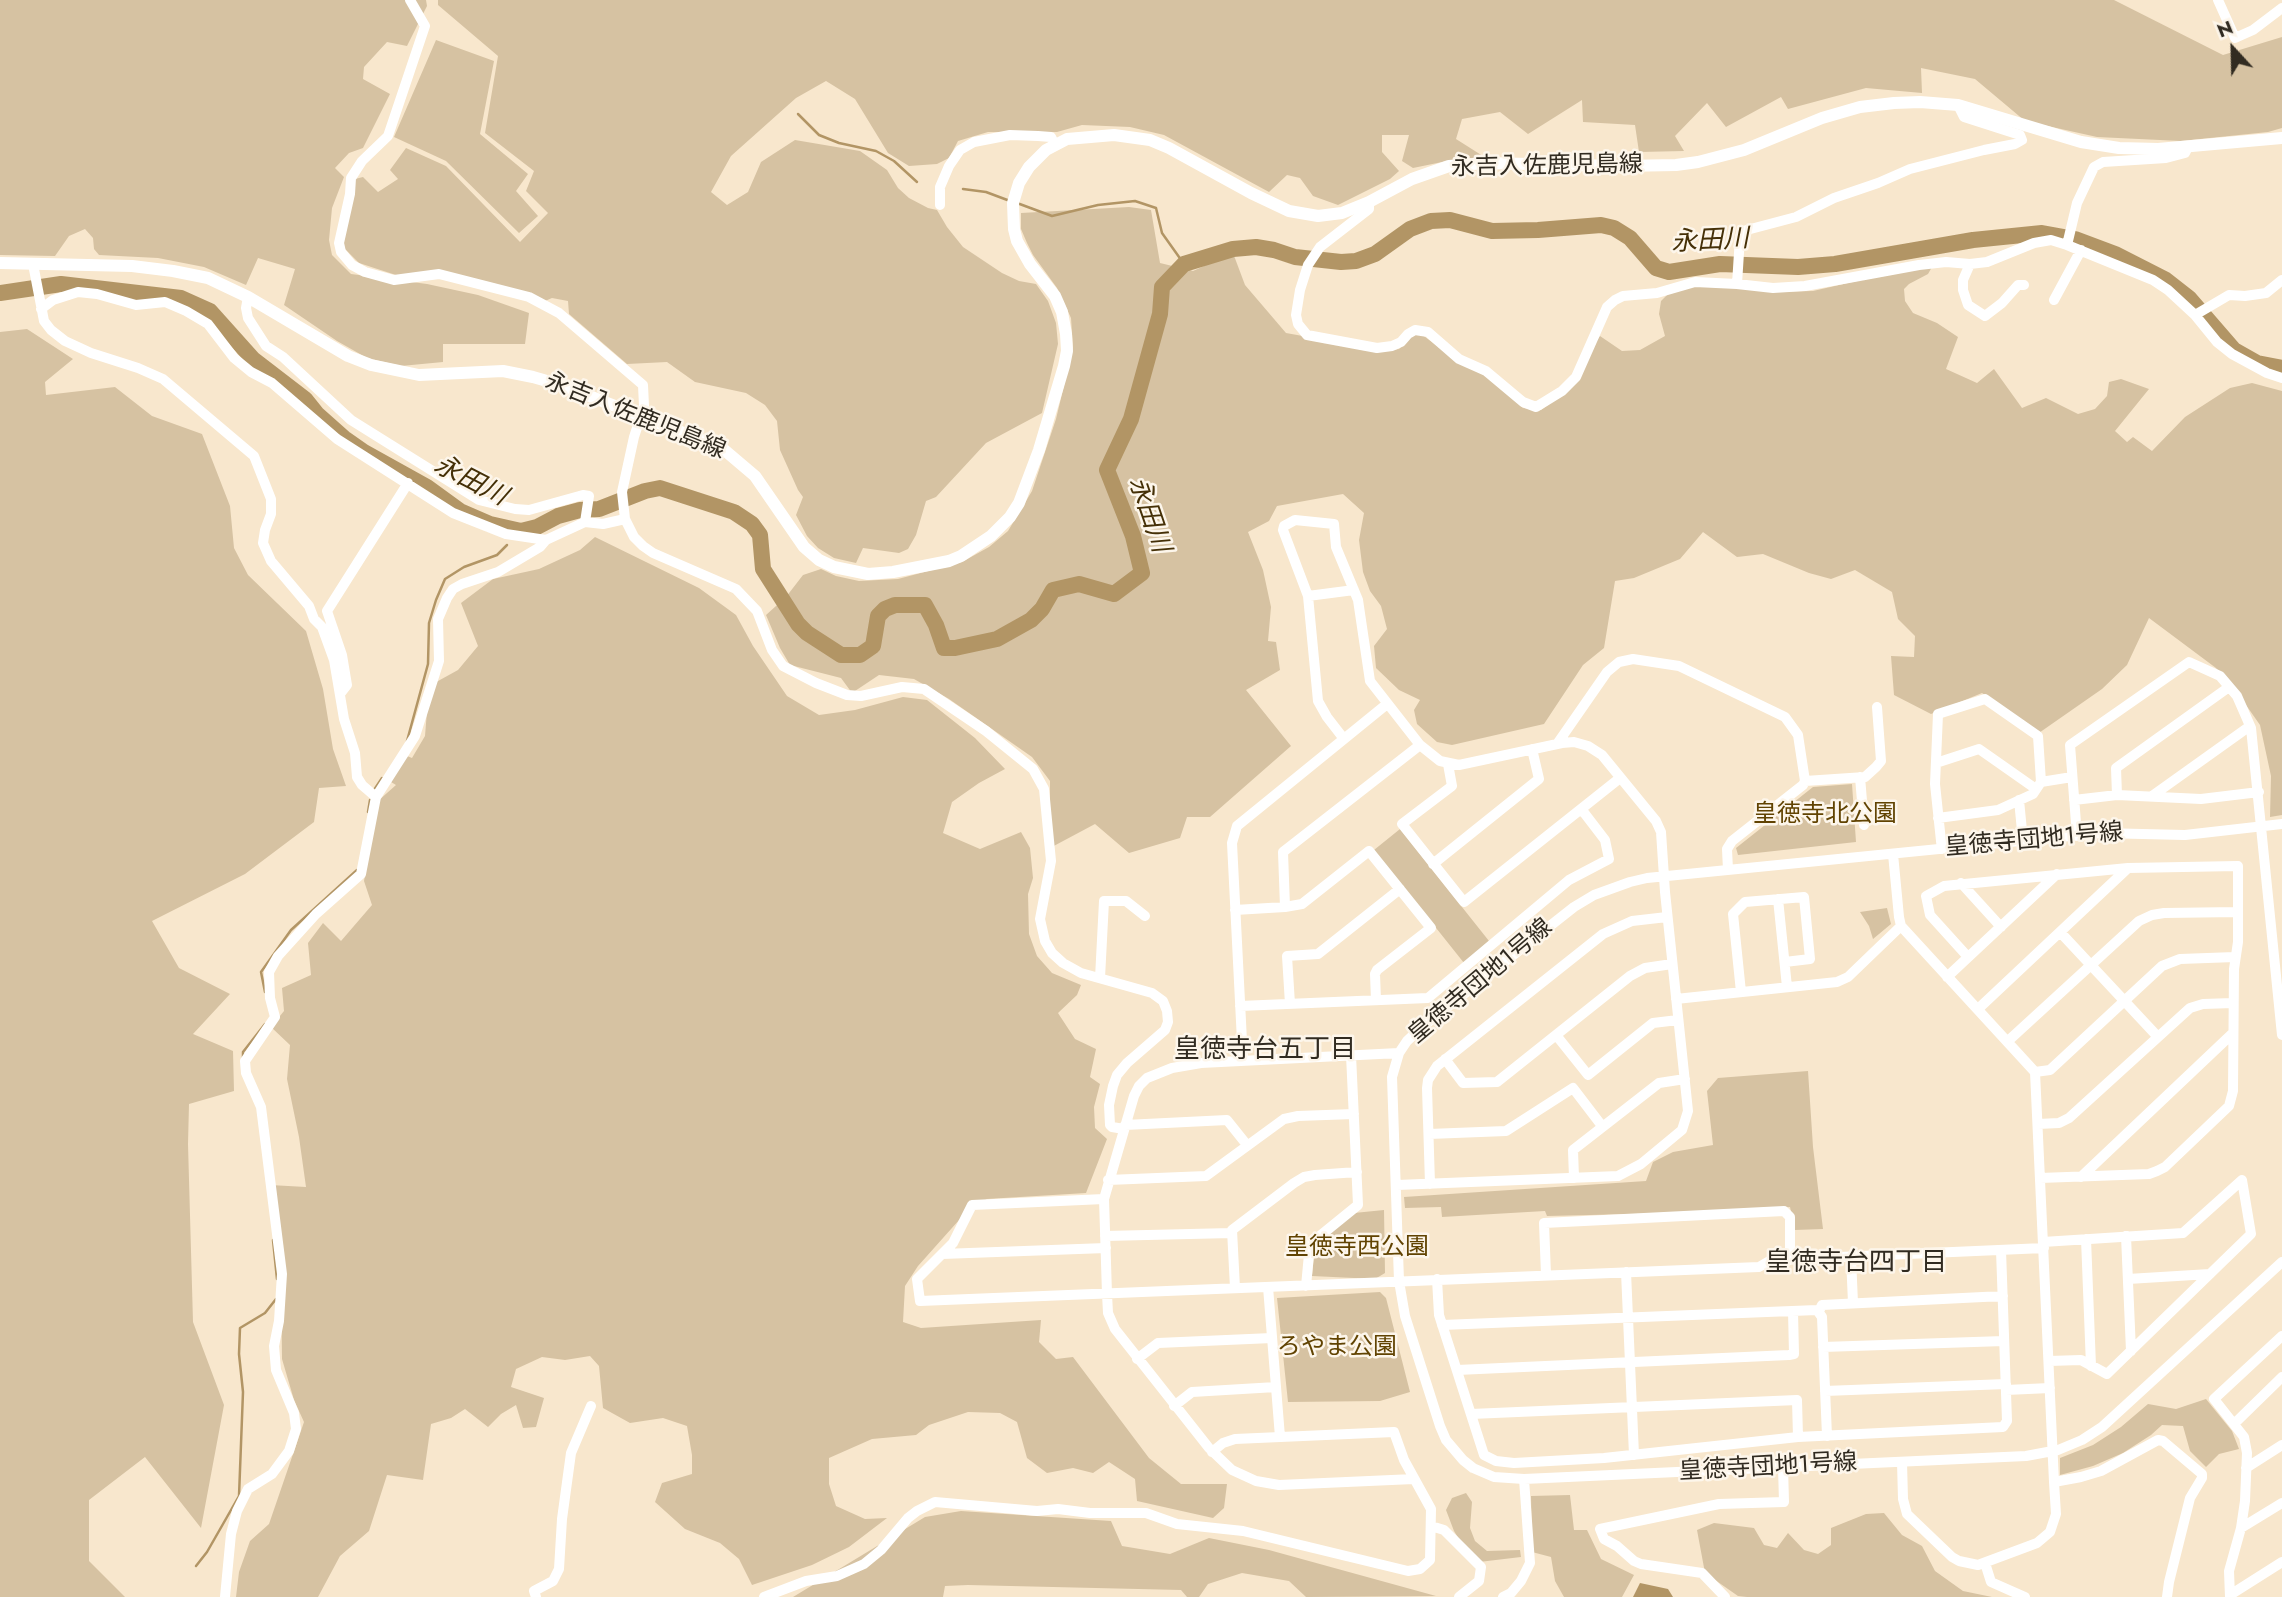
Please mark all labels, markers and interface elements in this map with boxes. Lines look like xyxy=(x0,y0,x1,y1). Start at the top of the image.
north arrow xyxy=(2198,14,2268,84)
text: N xyxy=(2213,14,2237,44)
street label: 永吉入佐鹿児島線 xyxy=(1451,151,1643,183)
water label: 永田川 xyxy=(1670,224,1750,260)
street label: 永吉入佐鹿児島線 xyxy=(541,368,729,466)
water label: 永田川 xyxy=(428,450,512,514)
water label: 永田川 xyxy=(1121,473,1175,557)
park label: 皇徳寺北公園 xyxy=(1753,801,1897,829)
street label: 皇徳寺団地1号線 xyxy=(1944,819,2124,863)
street label: 皇徳寺団地1号線 xyxy=(1403,914,1559,1050)
district label: 皇徳寺台五丁目 xyxy=(1174,1035,1356,1067)
park label: 皇徳寺西公園 xyxy=(1285,1234,1429,1262)
district label: 皇徳寺台四丁目 xyxy=(1765,1248,1947,1280)
park label: ろやま公園 xyxy=(1277,1334,1397,1362)
street label: 皇徳寺団地1号線 xyxy=(1678,1449,1858,1487)

